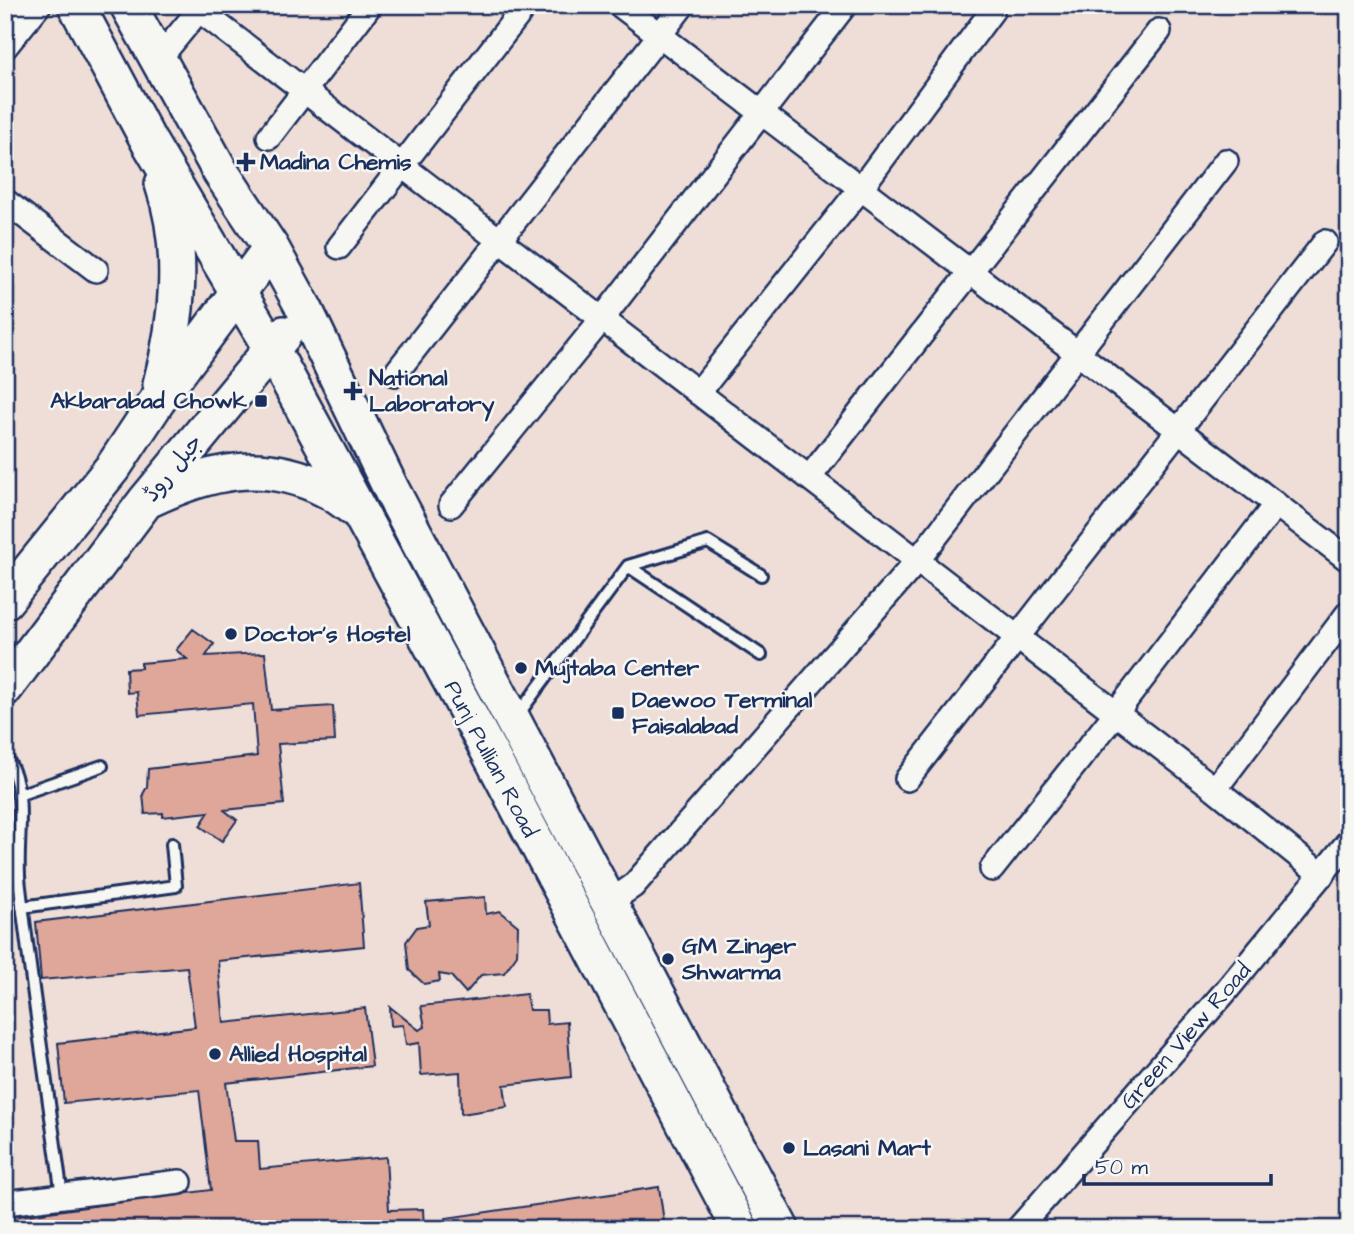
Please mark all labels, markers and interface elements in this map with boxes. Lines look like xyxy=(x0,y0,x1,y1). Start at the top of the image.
place label: Madina Chemis xyxy=(260,146,412,178)
marker: Madina Chemis xyxy=(238,154,254,170)
place label: National Laboratory xyxy=(369,362,495,422)
marker: National Laboratory xyxy=(343,381,363,401)
place label: Akbarabad Chowk xyxy=(50,385,248,417)
marker: Akbarabad Chowk xyxy=(253,393,269,409)
street label: جیل روڈ xyxy=(136,427,210,509)
place label: Doctor's Hostel xyxy=(245,618,411,650)
marker: Doctor's Hostel xyxy=(223,626,239,642)
place label: Mujtaba Center xyxy=(535,652,700,684)
marker: Mujtaba Center xyxy=(513,660,529,676)
street label: Punj Pullian Road xyxy=(436,675,546,843)
place label: Daewoo Terminal Faisalabad xyxy=(632,684,813,742)
marker: Daewoo Terminal Faisalabad xyxy=(610,705,626,721)
place label: GM Zinger Shwarma xyxy=(681,930,796,988)
marker: GM Zinger Shwarma xyxy=(660,951,676,967)
street label: Green View Road xyxy=(1113,955,1259,1116)
place label: Allied Hospital xyxy=(229,1038,368,1070)
marker: Allied Hospital xyxy=(207,1046,223,1062)
place label: Lasani Mart xyxy=(803,1132,931,1164)
marker: Lasani Mart xyxy=(781,1140,797,1156)
scale bar xyxy=(1084,1143,1272,1187)
text: 50 m xyxy=(1095,1153,1149,1182)

